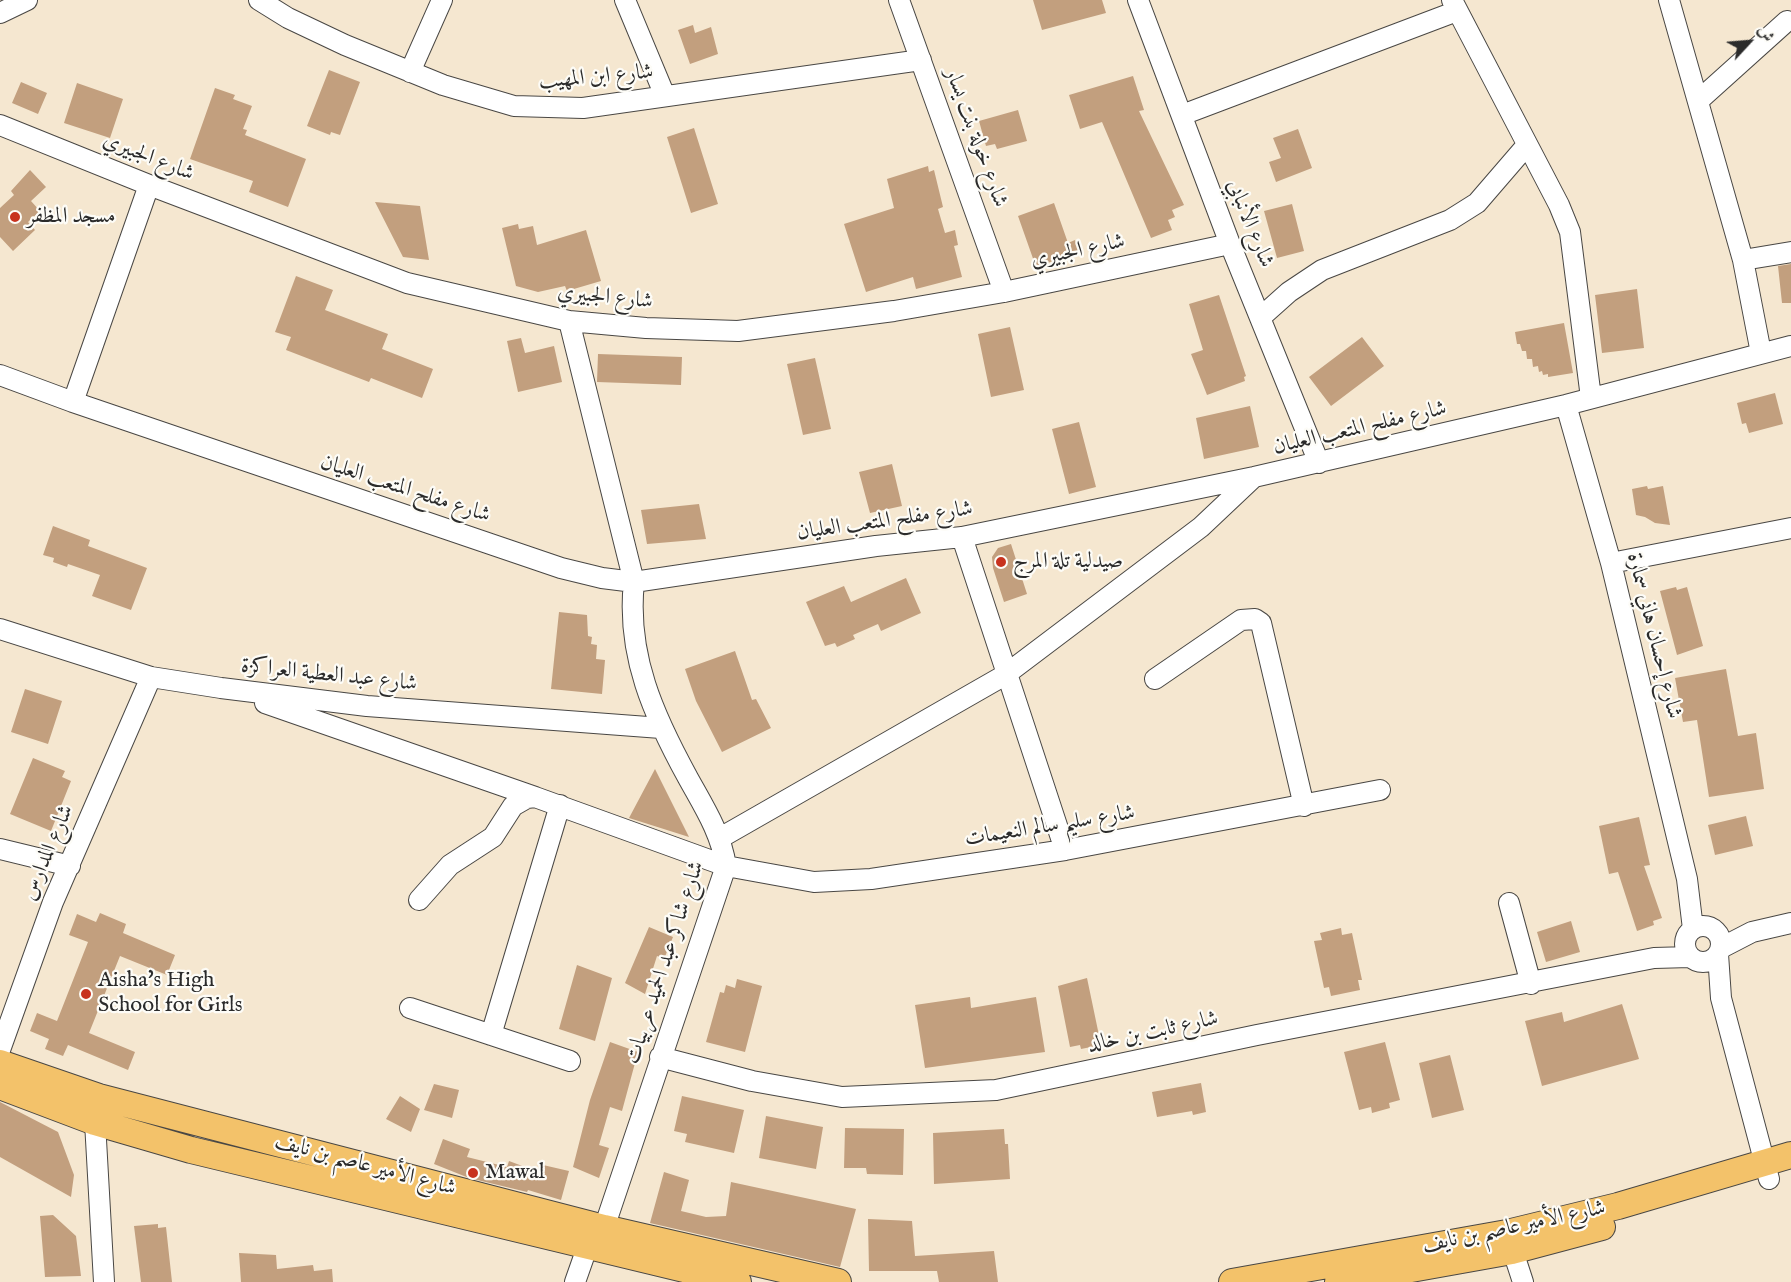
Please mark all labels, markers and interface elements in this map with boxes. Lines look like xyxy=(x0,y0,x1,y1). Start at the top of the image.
north arrow xyxy=(1719,12,1779,72)
text: ش xyxy=(1753,23,1778,46)
street label: شارع ابن المهيب xyxy=(538,60,654,96)
street label: شارع خولة بنت يسار xyxy=(938,65,1012,211)
street label: شارع الجبيري xyxy=(99,128,197,188)
street label: شارع الأنبابي xyxy=(1219,176,1279,272)
place label: مسجد المظفر xyxy=(27,204,116,230)
marker: مسجد المظفر xyxy=(8,210,22,224)
street label: شارع الجبيري xyxy=(1028,229,1128,275)
street label: شارع الجبيري xyxy=(556,280,654,316)
street label: شارع مفلح المتعب العليان xyxy=(1271,396,1449,462)
street label: شارع مفلح المتعب العليان xyxy=(317,450,493,530)
street label: شارع مفلح المتعب العليان xyxy=(795,497,975,547)
place label: صيدلية تلة المرج xyxy=(1013,549,1123,575)
street label: شارع إحسان هاني سمارة xyxy=(1620,550,1686,722)
marker: صيدلية تلة المرج xyxy=(994,555,1008,569)
street label: شارع عبد العطية العراكزة xyxy=(240,654,418,698)
street label: شارع المدارس xyxy=(17,801,81,905)
street label: شارع سليم سالم النعيمات xyxy=(963,801,1137,853)
street label: شارع شاكر عبد الحميد عربيات xyxy=(621,858,711,1068)
place label: Aisha's High School for Girls xyxy=(98,968,243,1020)
marker: Aisha's High School for Girls xyxy=(79,987,93,1001)
street label: شارع ثابت بن خالد xyxy=(1085,1006,1221,1060)
street label: شارع الأمير عاصم بن نايف xyxy=(271,1129,459,1203)
place label: Mawal xyxy=(485,1160,545,1186)
marker: Mawal xyxy=(466,1166,480,1180)
street label: شارع الأمير عاصم بن نايف xyxy=(1420,1196,1608,1260)

